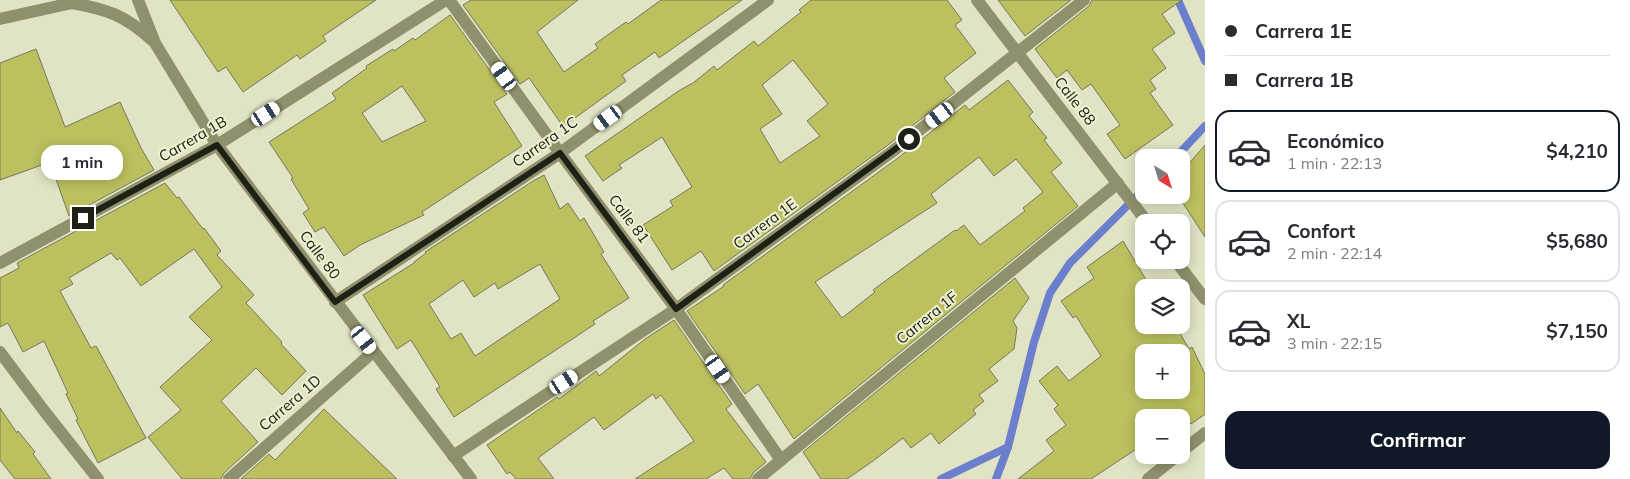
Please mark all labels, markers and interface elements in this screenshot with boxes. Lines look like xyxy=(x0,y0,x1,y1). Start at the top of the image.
text: Carrera 1E xyxy=(1255,19,1352,43)
car xyxy=(489,59,518,93)
text: Carrera 1B xyxy=(1255,68,1354,92)
street label: Calle 88 xyxy=(1051,73,1100,129)
car xyxy=(249,100,282,128)
car xyxy=(923,100,956,130)
car xyxy=(591,103,624,133)
street label: Carrera 1B xyxy=(155,111,230,166)
street label: Carrera 1C xyxy=(508,112,581,171)
route start xyxy=(898,128,920,150)
icon: car xyxy=(1227,129,1272,174)
text: Económico xyxy=(1287,129,1384,153)
text: $4,210 xyxy=(1546,139,1608,163)
callout: 1 min xyxy=(42,146,124,180)
north arrow xyxy=(1135,149,1190,204)
map controls xyxy=(1135,149,1190,464)
text: 1 min xyxy=(61,152,103,172)
text: 1 min · 22:13 xyxy=(1287,153,1382,173)
street label: Calle 81 xyxy=(605,191,654,247)
street label: Carrera 1E xyxy=(729,194,800,253)
route end xyxy=(72,207,94,229)
button: locate xyxy=(1135,214,1190,269)
icon: car xyxy=(1227,219,1272,264)
text: Confort xyxy=(1287,219,1355,243)
street label: Calle 80 xyxy=(296,227,345,283)
text: $5,680 xyxy=(1546,229,1608,253)
text: 2 min · 22:14 xyxy=(1287,243,1382,263)
button: layers xyxy=(1135,279,1190,334)
street label: Carrera 1F xyxy=(892,287,961,348)
icon: car xyxy=(1227,309,1272,354)
text: XL xyxy=(1287,309,1310,333)
text: $7,150 xyxy=(1546,319,1608,343)
car xyxy=(348,324,379,356)
text: 3 min · 22:15 xyxy=(1287,333,1382,353)
button: + xyxy=(1135,344,1190,399)
car xyxy=(703,352,732,386)
car xyxy=(547,368,580,396)
street label: Carrera 1D xyxy=(255,370,325,435)
button: − xyxy=(1135,409,1190,464)
button: Confirmar xyxy=(1225,411,1610,469)

